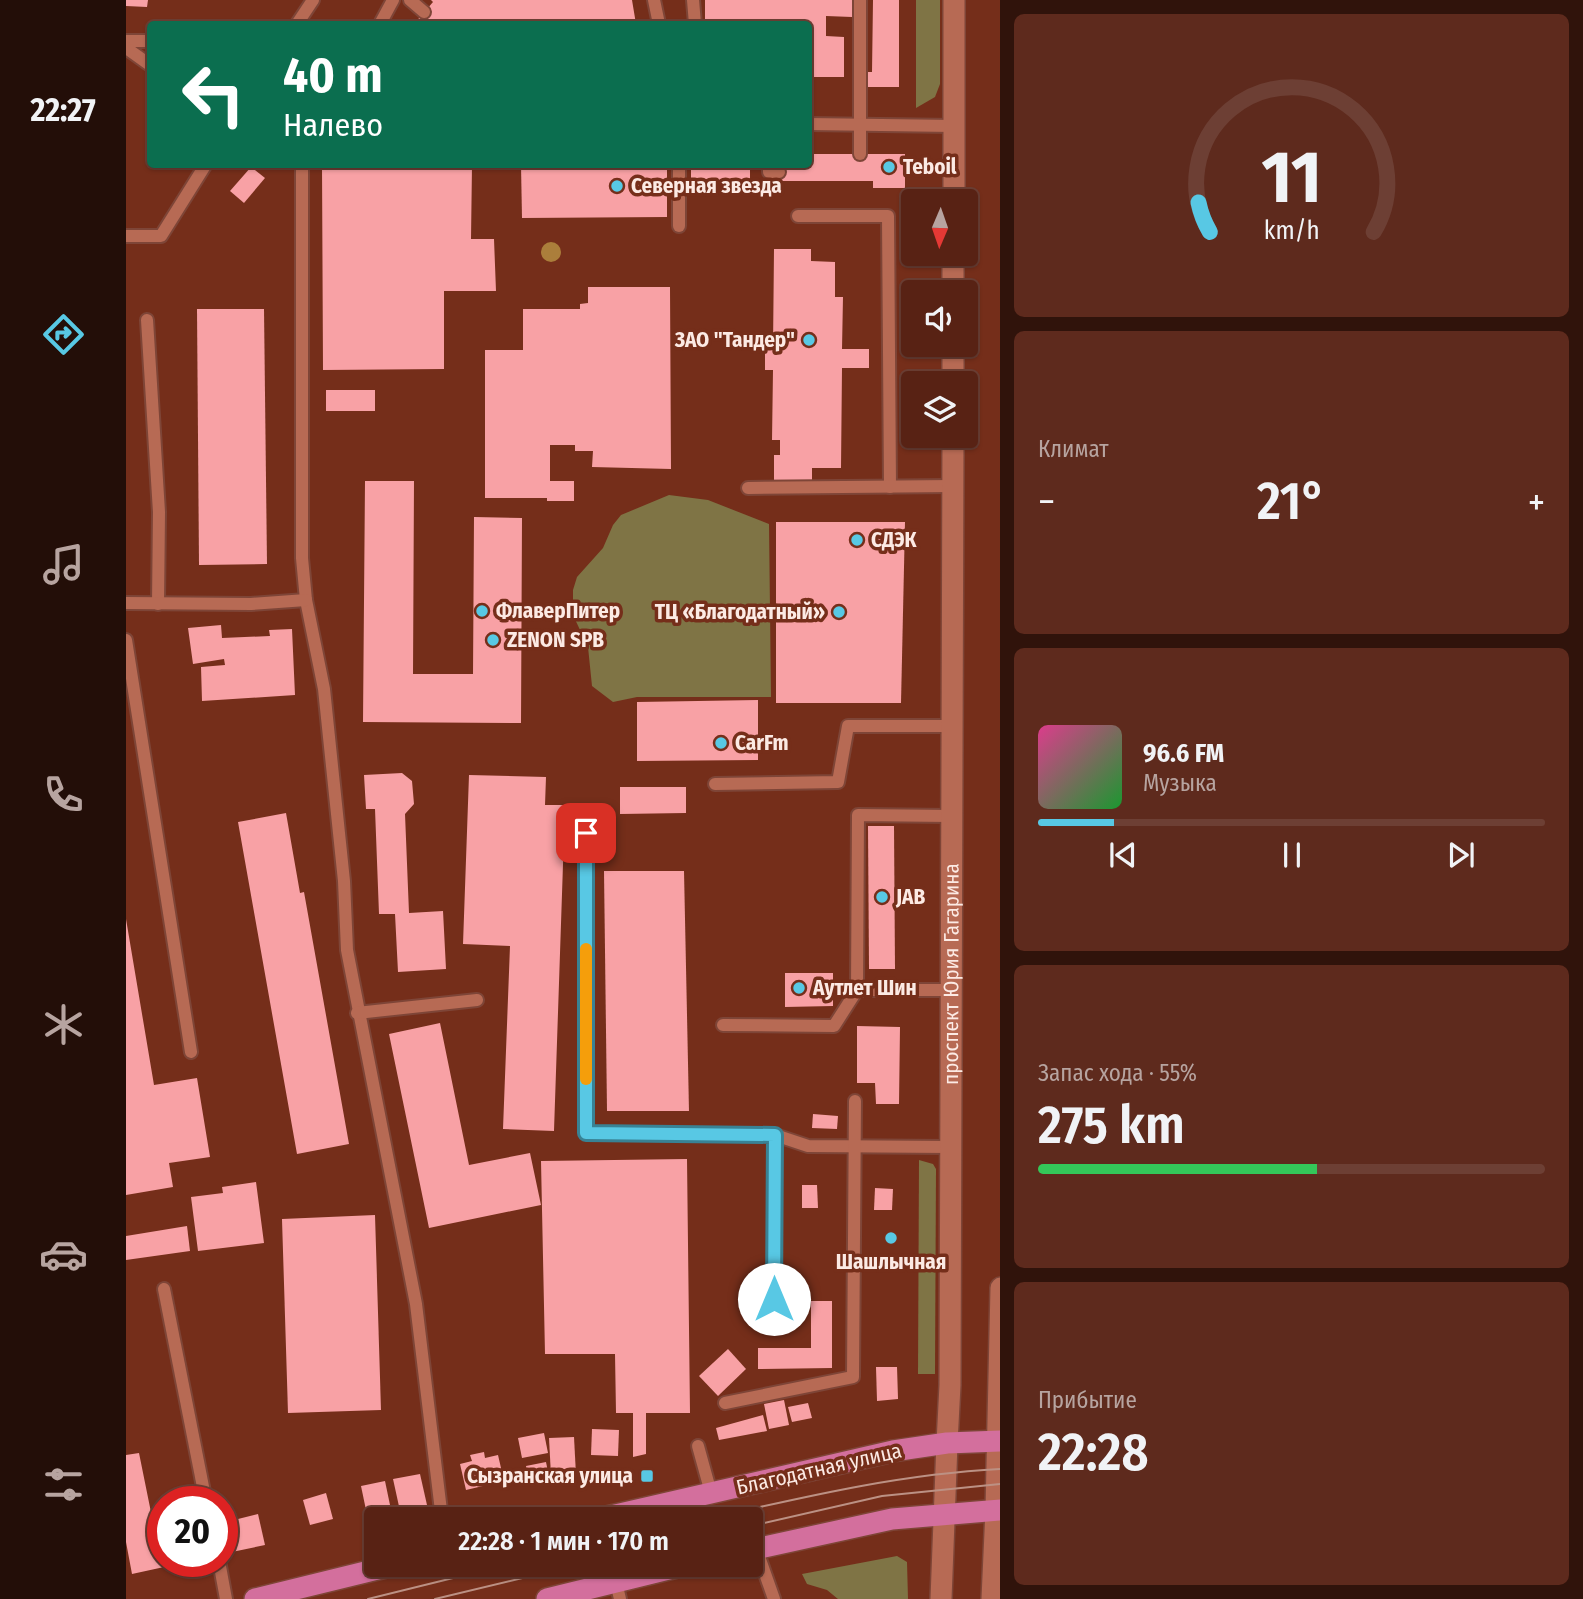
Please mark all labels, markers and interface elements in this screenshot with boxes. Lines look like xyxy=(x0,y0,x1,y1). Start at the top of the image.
text: 40 m xyxy=(283,46,383,105)
icon: left xyxy=(168,49,259,140)
text: 22:27 xyxy=(30,91,96,129)
text: Налево xyxy=(283,106,383,144)
text: 11 xyxy=(1261,134,1322,221)
place label: Teboil xyxy=(903,154,957,180)
marker: Teboil xyxy=(881,159,897,175)
place label: Северная звезда xyxy=(631,173,782,199)
marker: Северная звезда xyxy=(609,178,625,194)
north arrow xyxy=(901,189,978,266)
map controls xyxy=(901,189,978,448)
text: km/h xyxy=(1264,215,1319,245)
button: sound xyxy=(901,280,978,357)
icon: directions xyxy=(39,310,88,359)
place label: ЗАО "Тандер" xyxy=(674,327,795,353)
marker: ЗАО "Тандер" xyxy=(801,332,817,348)
button: layers xyxy=(901,371,978,448)
text: Климат xyxy=(1038,435,1109,463)
text: 21° xyxy=(1257,470,1326,533)
text: − xyxy=(1038,479,1055,525)
text: + xyxy=(1528,479,1545,525)
place label: СДЭК xyxy=(871,527,918,553)
marker: СДЭК xyxy=(849,532,865,548)
icon: music xyxy=(39,540,88,589)
place label: ФлаверПитер xyxy=(496,598,620,624)
place label: ТЦ «Благодатный» xyxy=(655,599,825,625)
marker: ФлаверПитер xyxy=(474,603,490,619)
marker: ТЦ «Благодатный» xyxy=(831,604,847,620)
place label: ZENON SPB xyxy=(507,627,604,653)
marker: ZENON SPB xyxy=(485,632,501,648)
place label: CarFm xyxy=(735,730,788,756)
marker: CarFm xyxy=(713,735,729,751)
text: 96.6 FM xyxy=(1143,738,1224,769)
text: Музыка xyxy=(1143,769,1217,797)
icon: phone xyxy=(39,770,88,819)
pin xyxy=(556,803,616,863)
icon: arrive xyxy=(567,814,605,852)
icon: previous xyxy=(1104,836,1142,874)
icon: pause xyxy=(1273,836,1311,874)
icon: next xyxy=(1442,836,1480,874)
street label: проспект Юрия Гагарина xyxy=(938,863,965,1085)
place label: JAB xyxy=(895,884,925,910)
marker: JAB xyxy=(874,889,890,905)
place label: Аутлет Шин xyxy=(812,975,917,1001)
marker: Аутлет Шин xyxy=(791,980,807,996)
icon: climate xyxy=(39,1000,88,1049)
text: Запас хода · 55% xyxy=(1038,1059,1197,1087)
text: 275 km xyxy=(1038,1094,1185,1157)
icon: car xyxy=(39,1230,88,1279)
marker: Шашлычная xyxy=(883,1230,899,1246)
place label: Шашлычная xyxy=(836,1249,946,1275)
position arrow xyxy=(737,1262,811,1336)
text: Прибытие xyxy=(1038,1386,1137,1414)
text: 22:28 xyxy=(1038,1421,1149,1484)
street label: Благодатная улица xyxy=(734,1437,904,1501)
icon: filters xyxy=(39,1460,88,1509)
place label: Сызранская улица xyxy=(467,1463,633,1489)
marker: Сызранская улица xyxy=(639,1468,655,1484)
speed limit sign: 20 xyxy=(147,1486,238,1577)
text: 22:28 · 1 мин · 170 m xyxy=(458,1526,669,1557)

